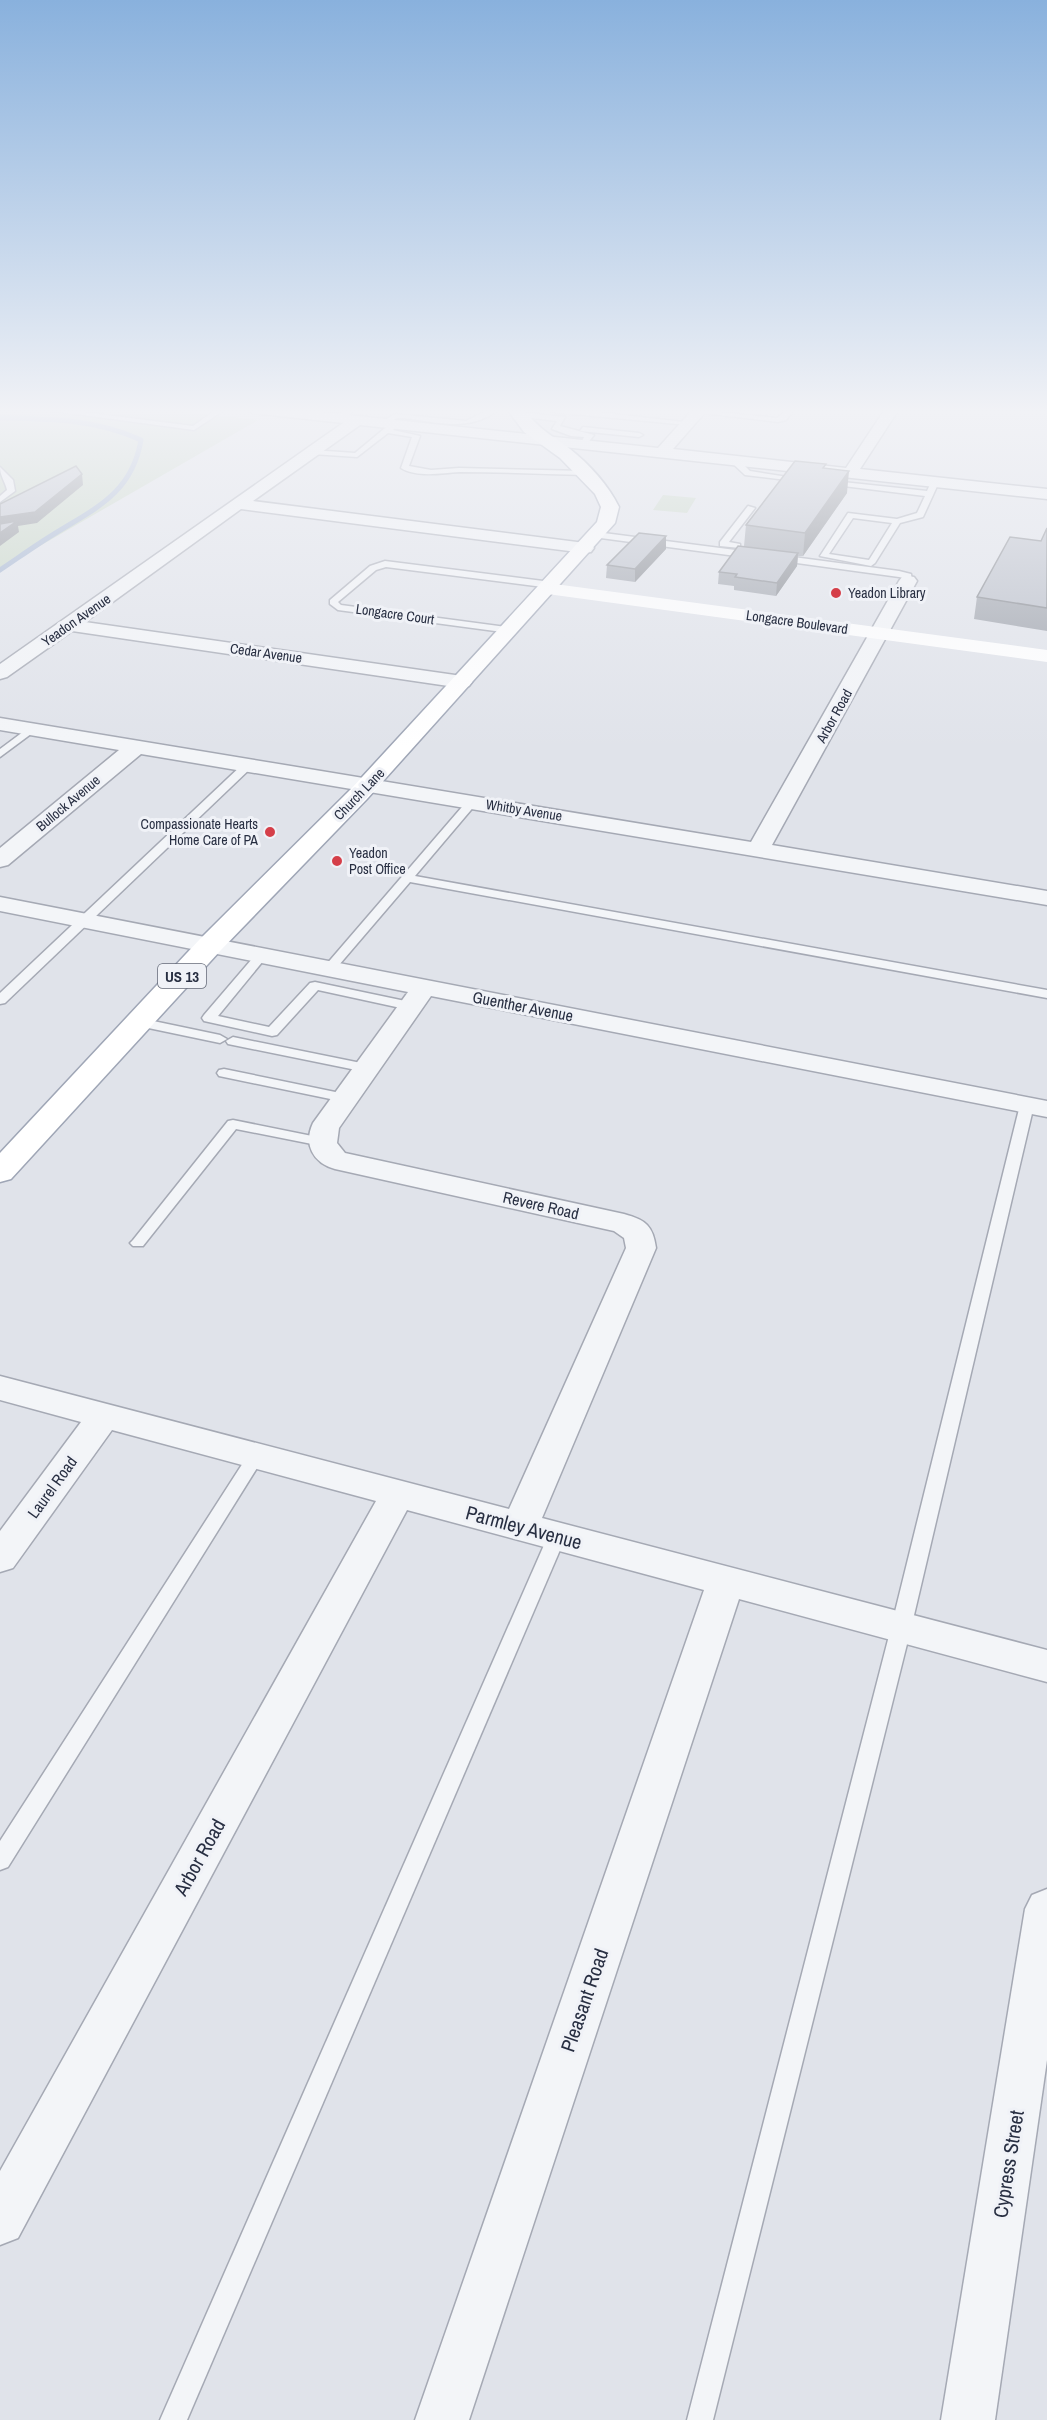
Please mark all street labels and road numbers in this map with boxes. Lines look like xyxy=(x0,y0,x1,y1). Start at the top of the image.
street label: Yeadon Avenue xyxy=(38,590,114,650)
street label: Longacre Court xyxy=(355,600,435,628)
street label: Longacre Boulevard xyxy=(745,606,849,638)
street label: Cedar Avenue xyxy=(229,639,303,667)
street label: Arbor Road xyxy=(811,686,856,747)
street label: Church Lane xyxy=(330,764,388,824)
street label: Bullock Avenue xyxy=(32,771,104,835)
street label: Whitby Avenue xyxy=(485,795,563,825)
road number: US 13 xyxy=(158,964,206,988)
street label: Guenther Avenue xyxy=(471,985,575,1027)
street label: Revere Road xyxy=(501,1186,581,1224)
street label: Laurel Road xyxy=(22,1452,82,1522)
street label: Parmley Avenue xyxy=(463,1499,585,1555)
street label: Arbor Road xyxy=(166,1814,231,1901)
street label: Pleasant Road xyxy=(554,1945,614,2055)
street label: Cypress Street xyxy=(986,2108,1030,2220)

